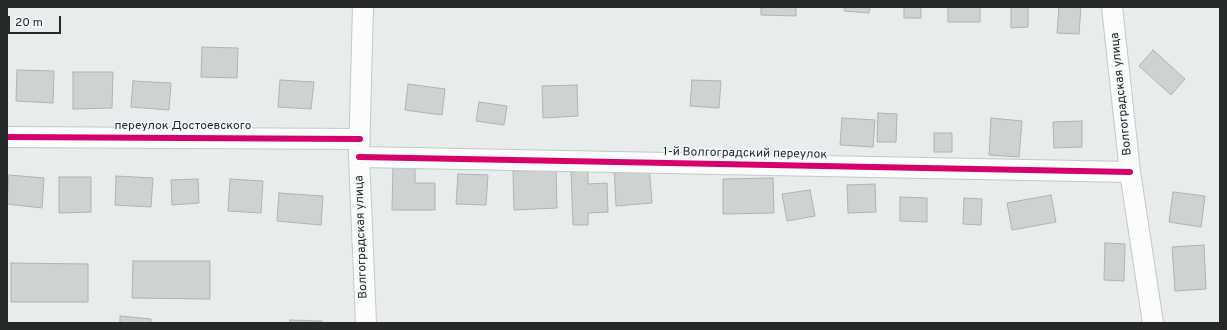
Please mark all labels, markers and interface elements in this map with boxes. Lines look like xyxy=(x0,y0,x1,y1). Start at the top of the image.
scale bar xyxy=(10,8,63,34)
text: 20 m xyxy=(15,15,43,31)
street label: Волгоградская улица xyxy=(1108,32,1136,156)
street label: переулок Достоевского xyxy=(114,120,252,134)
street label: 1-й Волгоградский переулок xyxy=(663,145,827,163)
street label: Волгоградская улица xyxy=(353,175,371,299)

